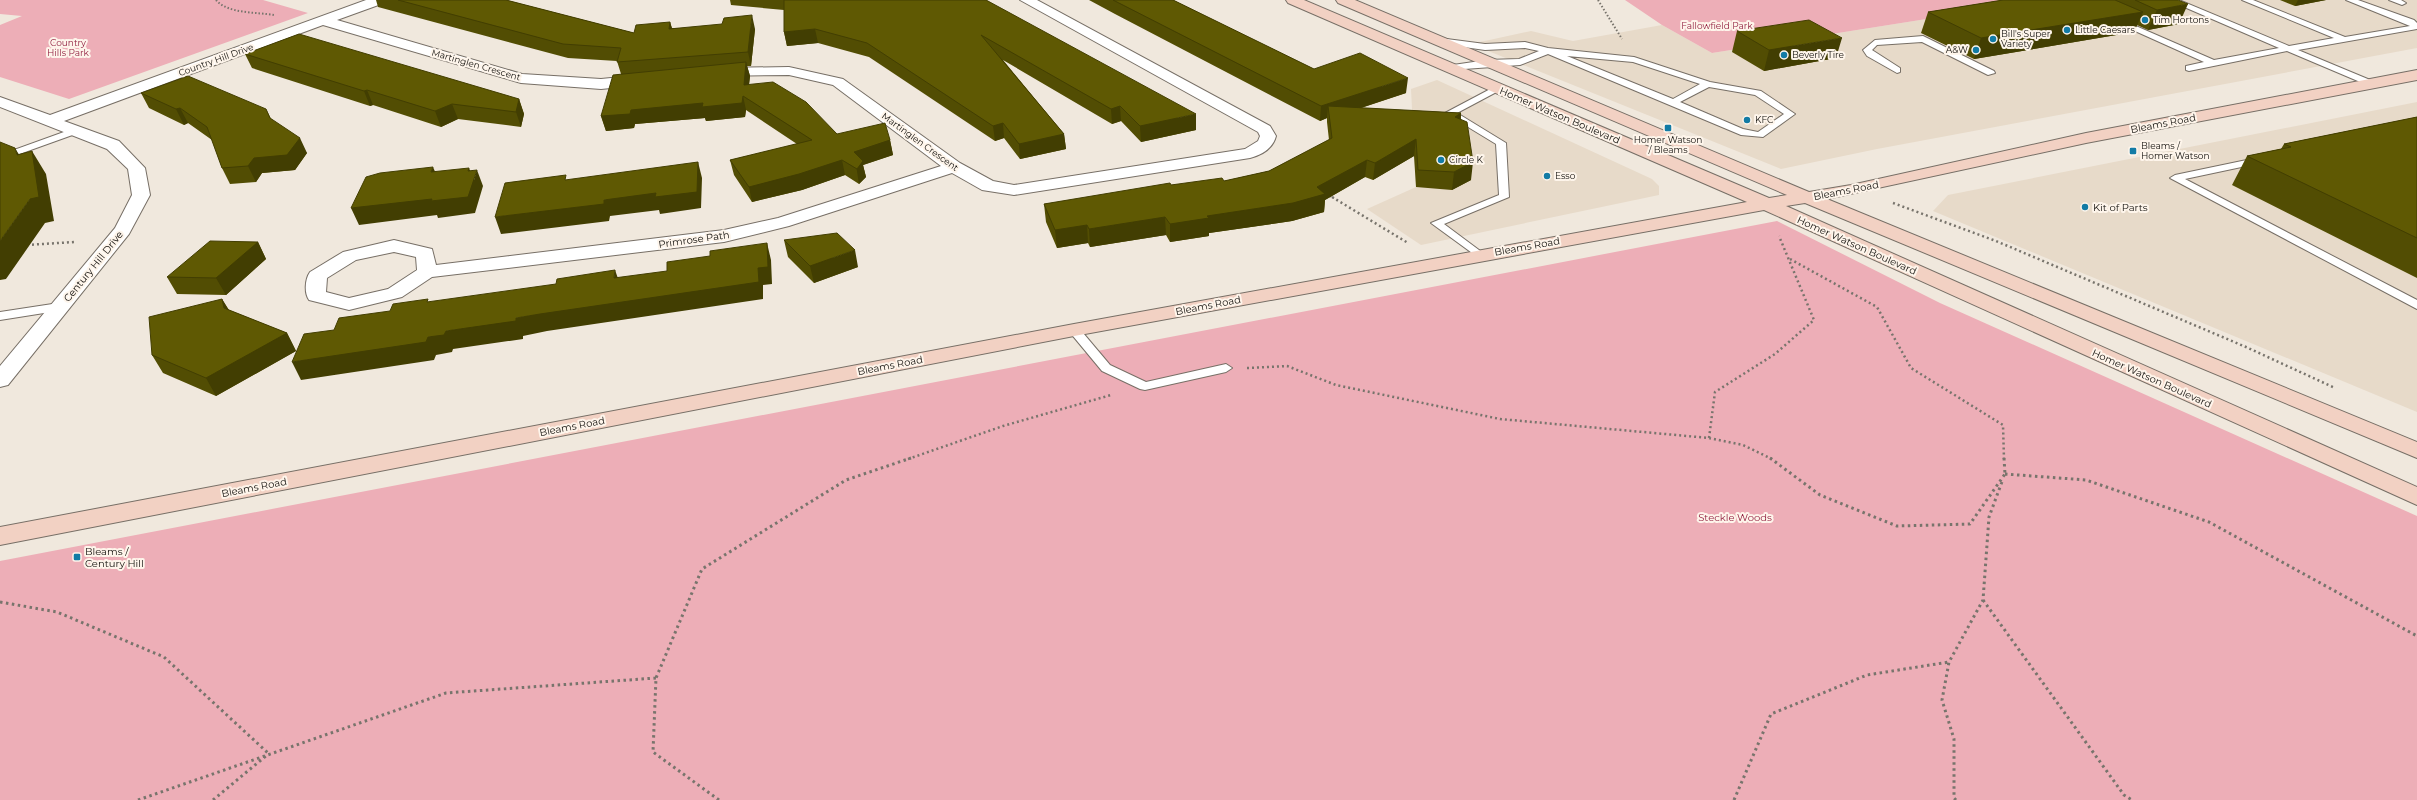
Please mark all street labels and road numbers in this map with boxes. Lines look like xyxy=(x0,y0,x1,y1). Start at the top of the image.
street label: Country Hill Drive xyxy=(177,41,255,78)
street label: Martinglen Crescent xyxy=(430,47,522,83)
street label: Homer Watson Boulevard xyxy=(1498,84,1622,147)
street label: Martinglen Crescent xyxy=(880,110,961,173)
street label: Bleams Road xyxy=(2129,111,2197,136)
street label: Bleams Road xyxy=(1812,178,1880,203)
street label: Homer Watson Boulevard xyxy=(1795,213,1919,278)
street label: Century Hill Drive xyxy=(61,228,126,304)
street label: Primrose Path xyxy=(658,228,730,251)
street label: Bleams Road xyxy=(1493,234,1561,259)
street label: Bleams Road xyxy=(1174,293,1242,318)
street label: Homer Watson Boulevard xyxy=(2090,346,2214,411)
street label: Bleams Road xyxy=(856,353,924,378)
street label: Bleams Road xyxy=(538,414,606,439)
street label: Bleams Road xyxy=(220,475,288,500)

